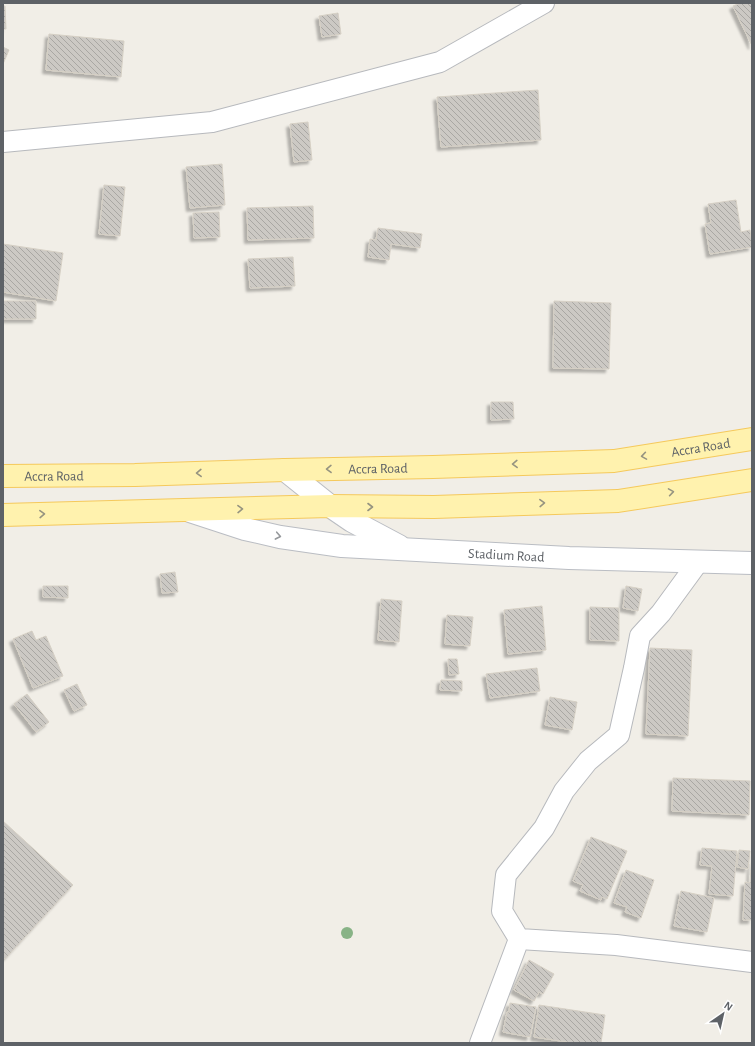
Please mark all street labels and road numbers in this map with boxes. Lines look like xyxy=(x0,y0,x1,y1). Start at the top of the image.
street label: Accra Road xyxy=(670,437,731,460)
street label: Accra Road xyxy=(348,462,408,477)
street label: Accra Road xyxy=(24,469,84,484)
street label: Stadium Road xyxy=(468,547,545,565)

